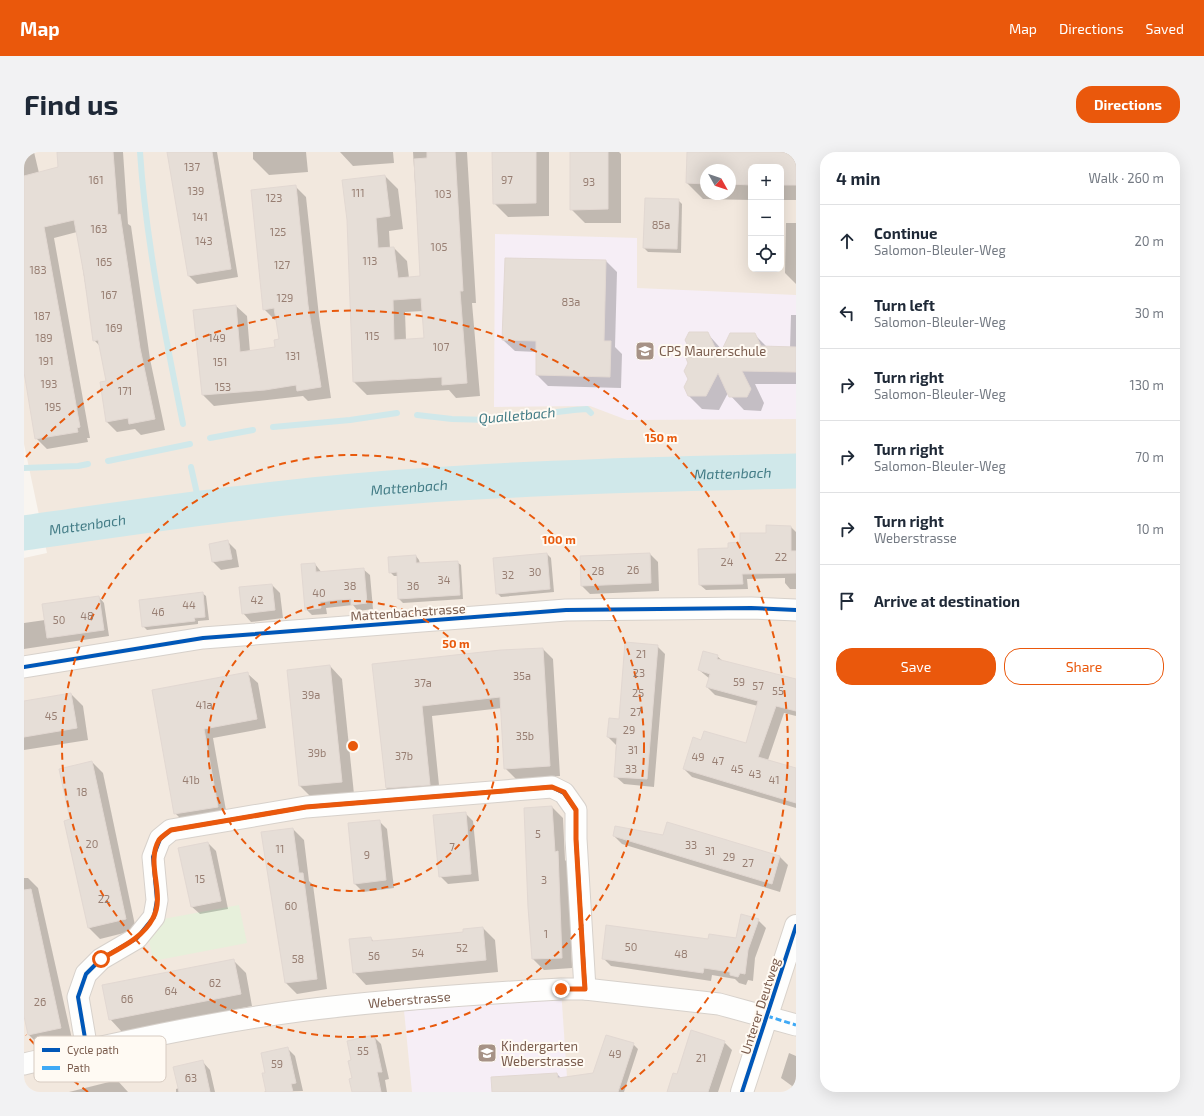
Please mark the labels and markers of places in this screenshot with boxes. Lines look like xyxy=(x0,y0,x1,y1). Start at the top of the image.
school or university icon: CPS Maurerschule xyxy=(634,340,656,362)
place label: CPS Maurerschule xyxy=(659,343,766,359)
centre of rings xyxy=(346,739,360,753)
place label: Kindergarten Weberstrasse xyxy=(501,1038,584,1069)
school or university icon: Kindergarten Weberstrasse xyxy=(476,1042,498,1064)

